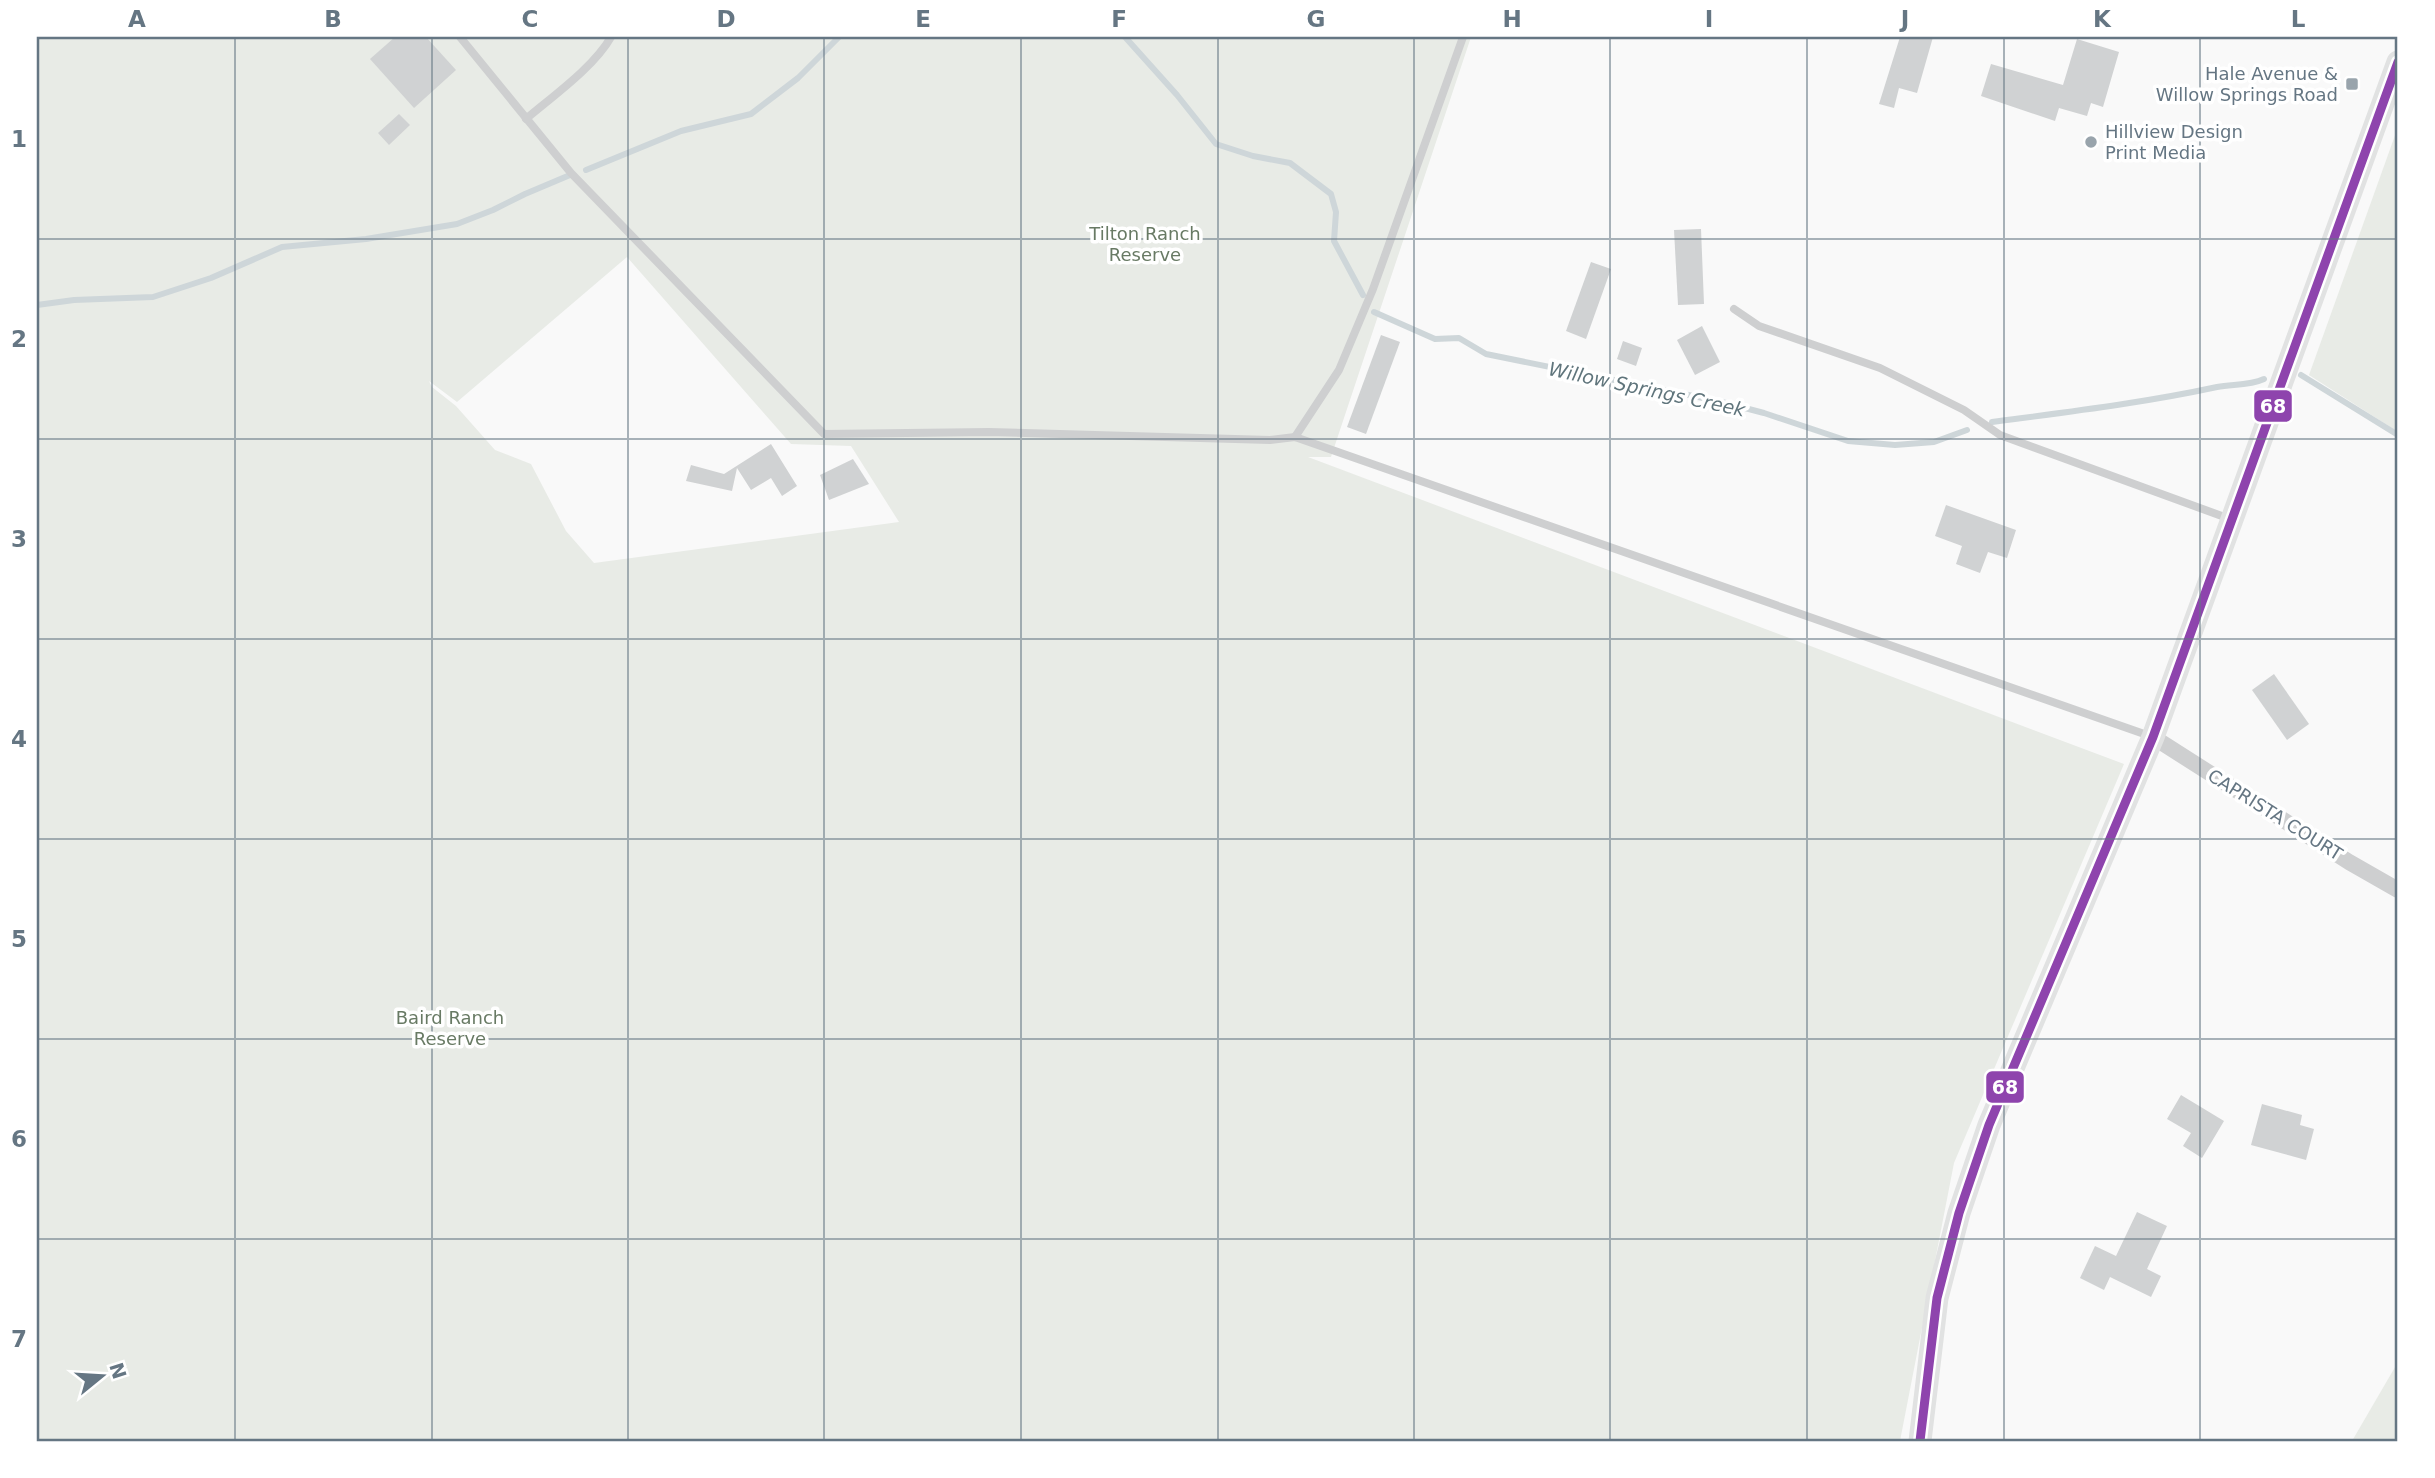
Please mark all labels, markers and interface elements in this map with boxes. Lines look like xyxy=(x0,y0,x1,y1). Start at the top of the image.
text: A xyxy=(128,6,146,32)
text: B xyxy=(324,6,342,32)
text: C xyxy=(522,6,538,32)
text: D xyxy=(716,6,736,32)
text: E xyxy=(915,6,931,32)
text: F xyxy=(1111,6,1127,32)
text: G xyxy=(1307,6,1325,32)
text: H xyxy=(1502,6,1522,32)
text: I xyxy=(1705,6,1713,32)
text: J xyxy=(1899,6,1909,32)
text: K xyxy=(2093,6,2112,32)
text: L xyxy=(2291,6,2306,32)
place label: Hale Avenue & Willow Springs Road xyxy=(2156,63,2338,105)
marker: Hale Avenue & Willow Springs Road xyxy=(2344,76,2360,92)
place label: Hillview Design Print Media xyxy=(2105,121,2243,163)
text: 1 xyxy=(11,126,27,152)
marker: Hillview Design Print Media xyxy=(2083,134,2099,150)
park label: Tilton Ranch Reserve xyxy=(1088,223,1201,265)
text: 2 xyxy=(11,326,27,352)
water label: Willow Springs Creek xyxy=(1547,357,1748,421)
line badge: 68 xyxy=(2253,389,2293,423)
text: 68 xyxy=(2260,395,2286,417)
text: 3 xyxy=(11,526,27,552)
text: 4 xyxy=(11,726,27,752)
street label: CAPRISTA COURT xyxy=(2204,765,2347,865)
text: 5 xyxy=(11,926,27,952)
park label: Baird Ranch Reserve xyxy=(396,1007,504,1049)
line badge: 68 xyxy=(1985,1070,2025,1104)
text: 68 xyxy=(1992,1076,2018,1098)
text: 6 xyxy=(11,1126,27,1152)
text: 7 xyxy=(11,1326,27,1352)
north arrow xyxy=(66,1342,136,1412)
text: N xyxy=(105,1360,131,1382)

